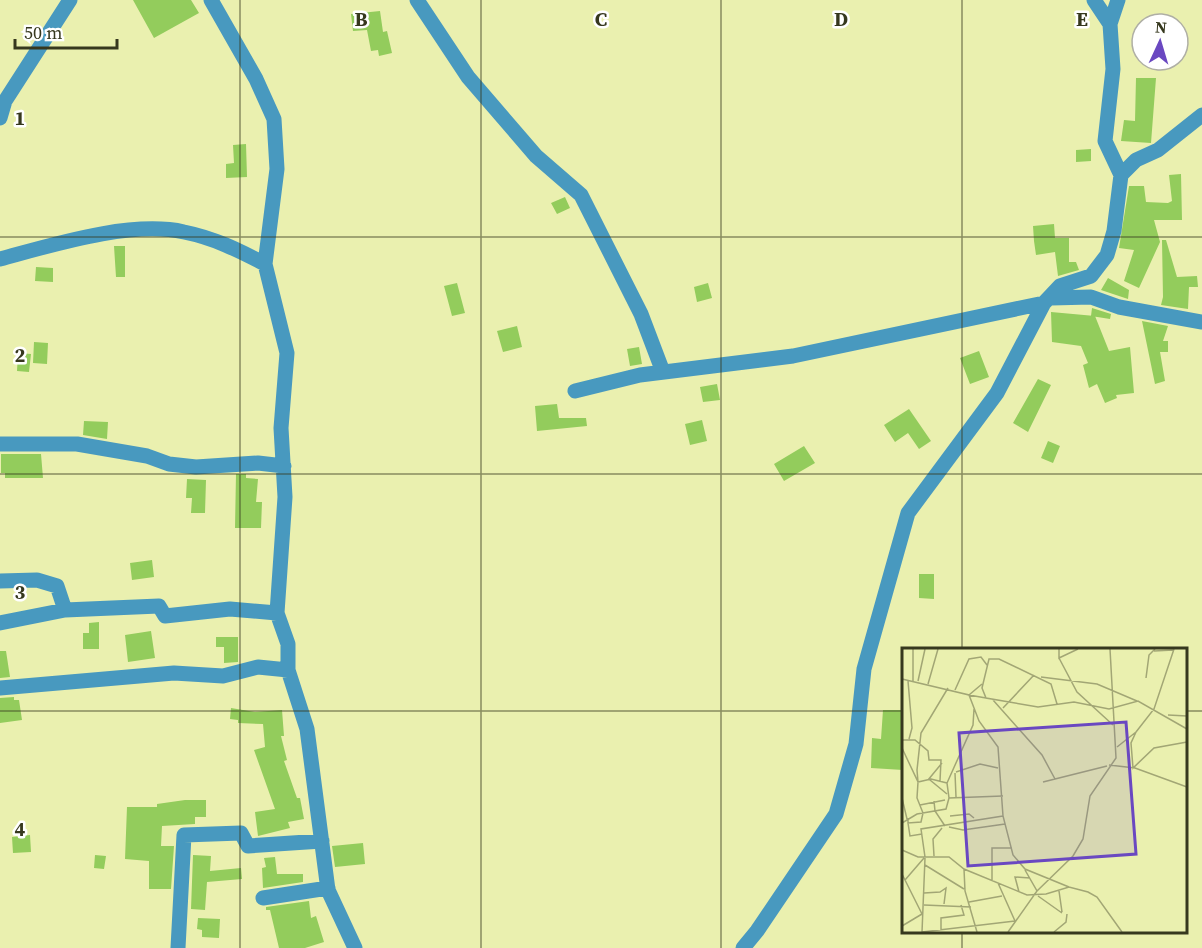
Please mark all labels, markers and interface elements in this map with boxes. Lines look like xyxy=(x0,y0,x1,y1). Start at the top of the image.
text: B xyxy=(354,5,368,33)
text: C xyxy=(595,5,607,33)
text: D xyxy=(834,5,848,33)
text: E xyxy=(1076,5,1088,33)
scale bar xyxy=(15,12,117,50)
north arrow xyxy=(1130,12,1190,72)
text: N xyxy=(1154,16,1168,38)
text: 50 m xyxy=(24,20,62,45)
text: 1 xyxy=(15,104,25,132)
text: 2 xyxy=(15,341,26,369)
text: 3 xyxy=(15,578,26,606)
inset map xyxy=(902,648,1187,933)
text: 4 xyxy=(15,815,26,843)

